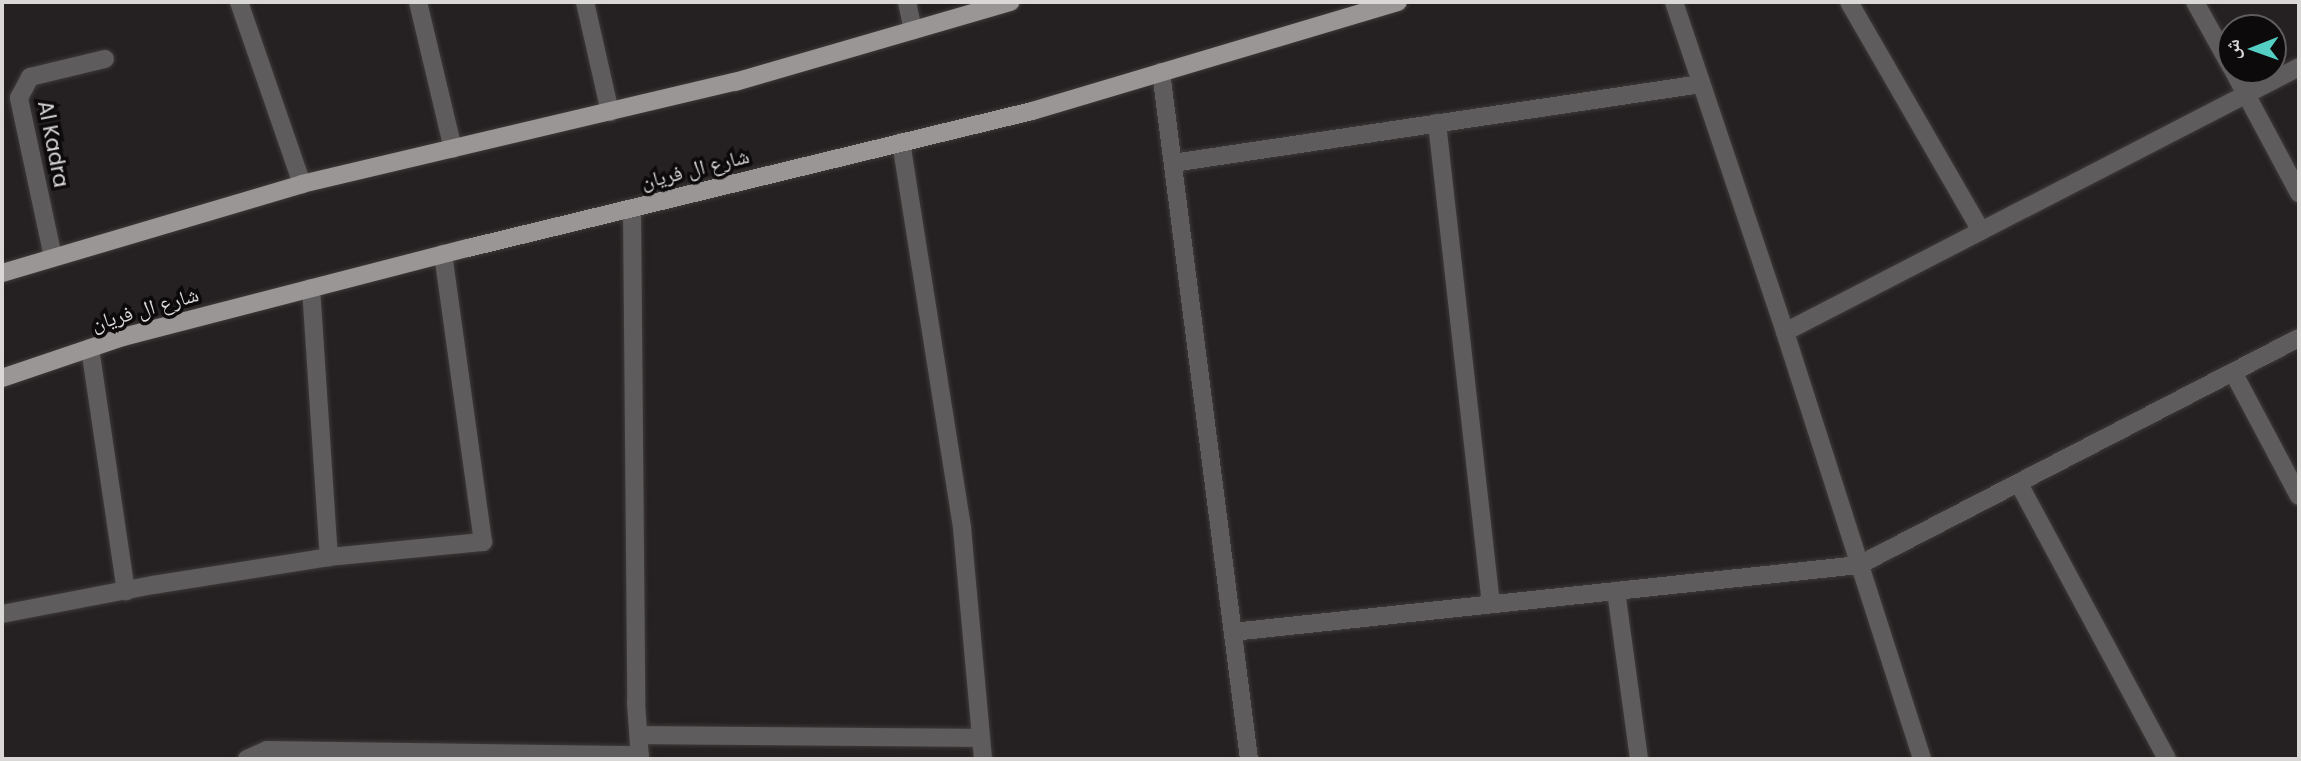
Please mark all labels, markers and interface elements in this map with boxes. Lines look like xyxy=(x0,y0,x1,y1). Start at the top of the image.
north arrow xyxy=(2217,14,2287,84)
text: ش xyxy=(2219,39,2246,60)
street label: Al Kadra xyxy=(32,98,74,190)
street label: شارع ال فريان xyxy=(638,143,752,195)
street label: شارع ال فريان xyxy=(88,282,202,336)

